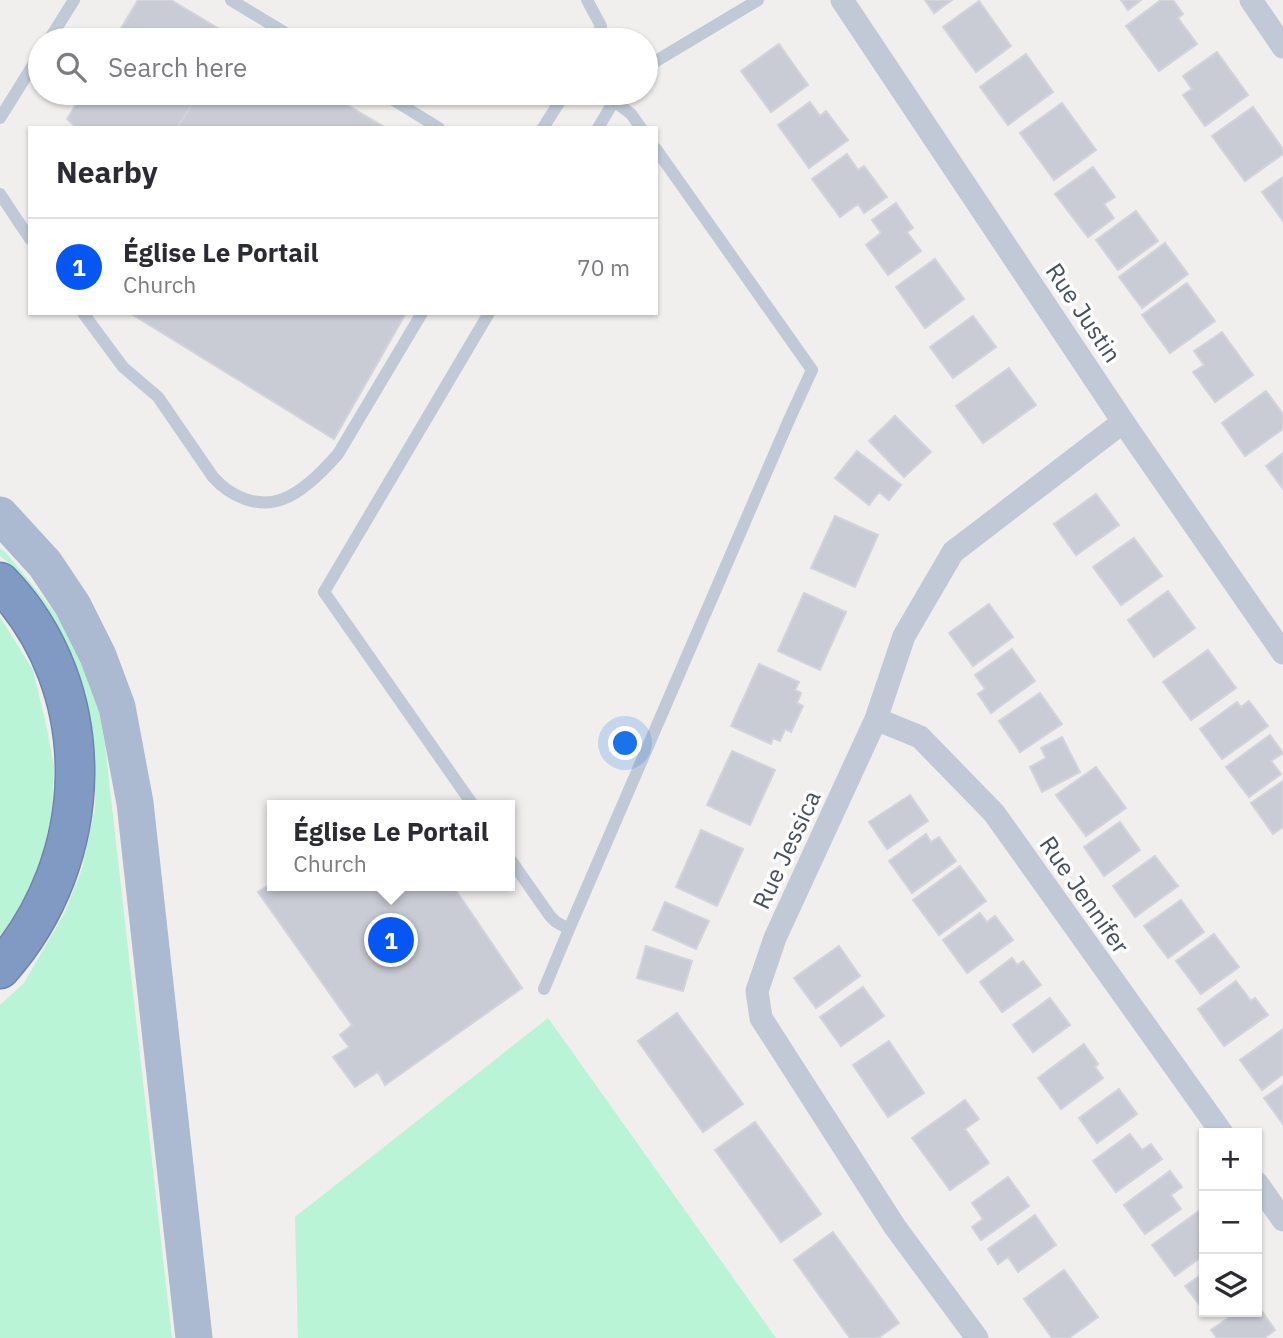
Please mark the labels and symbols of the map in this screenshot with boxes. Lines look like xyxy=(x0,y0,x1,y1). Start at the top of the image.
street label: Rue Justin xyxy=(1039,257,1129,368)
your location xyxy=(608,726,642,760)
street label: Rue Jessica xyxy=(745,785,828,914)
street label: Rue Jennifer xyxy=(1033,829,1137,960)
pin: 1 xyxy=(368,914,414,966)

